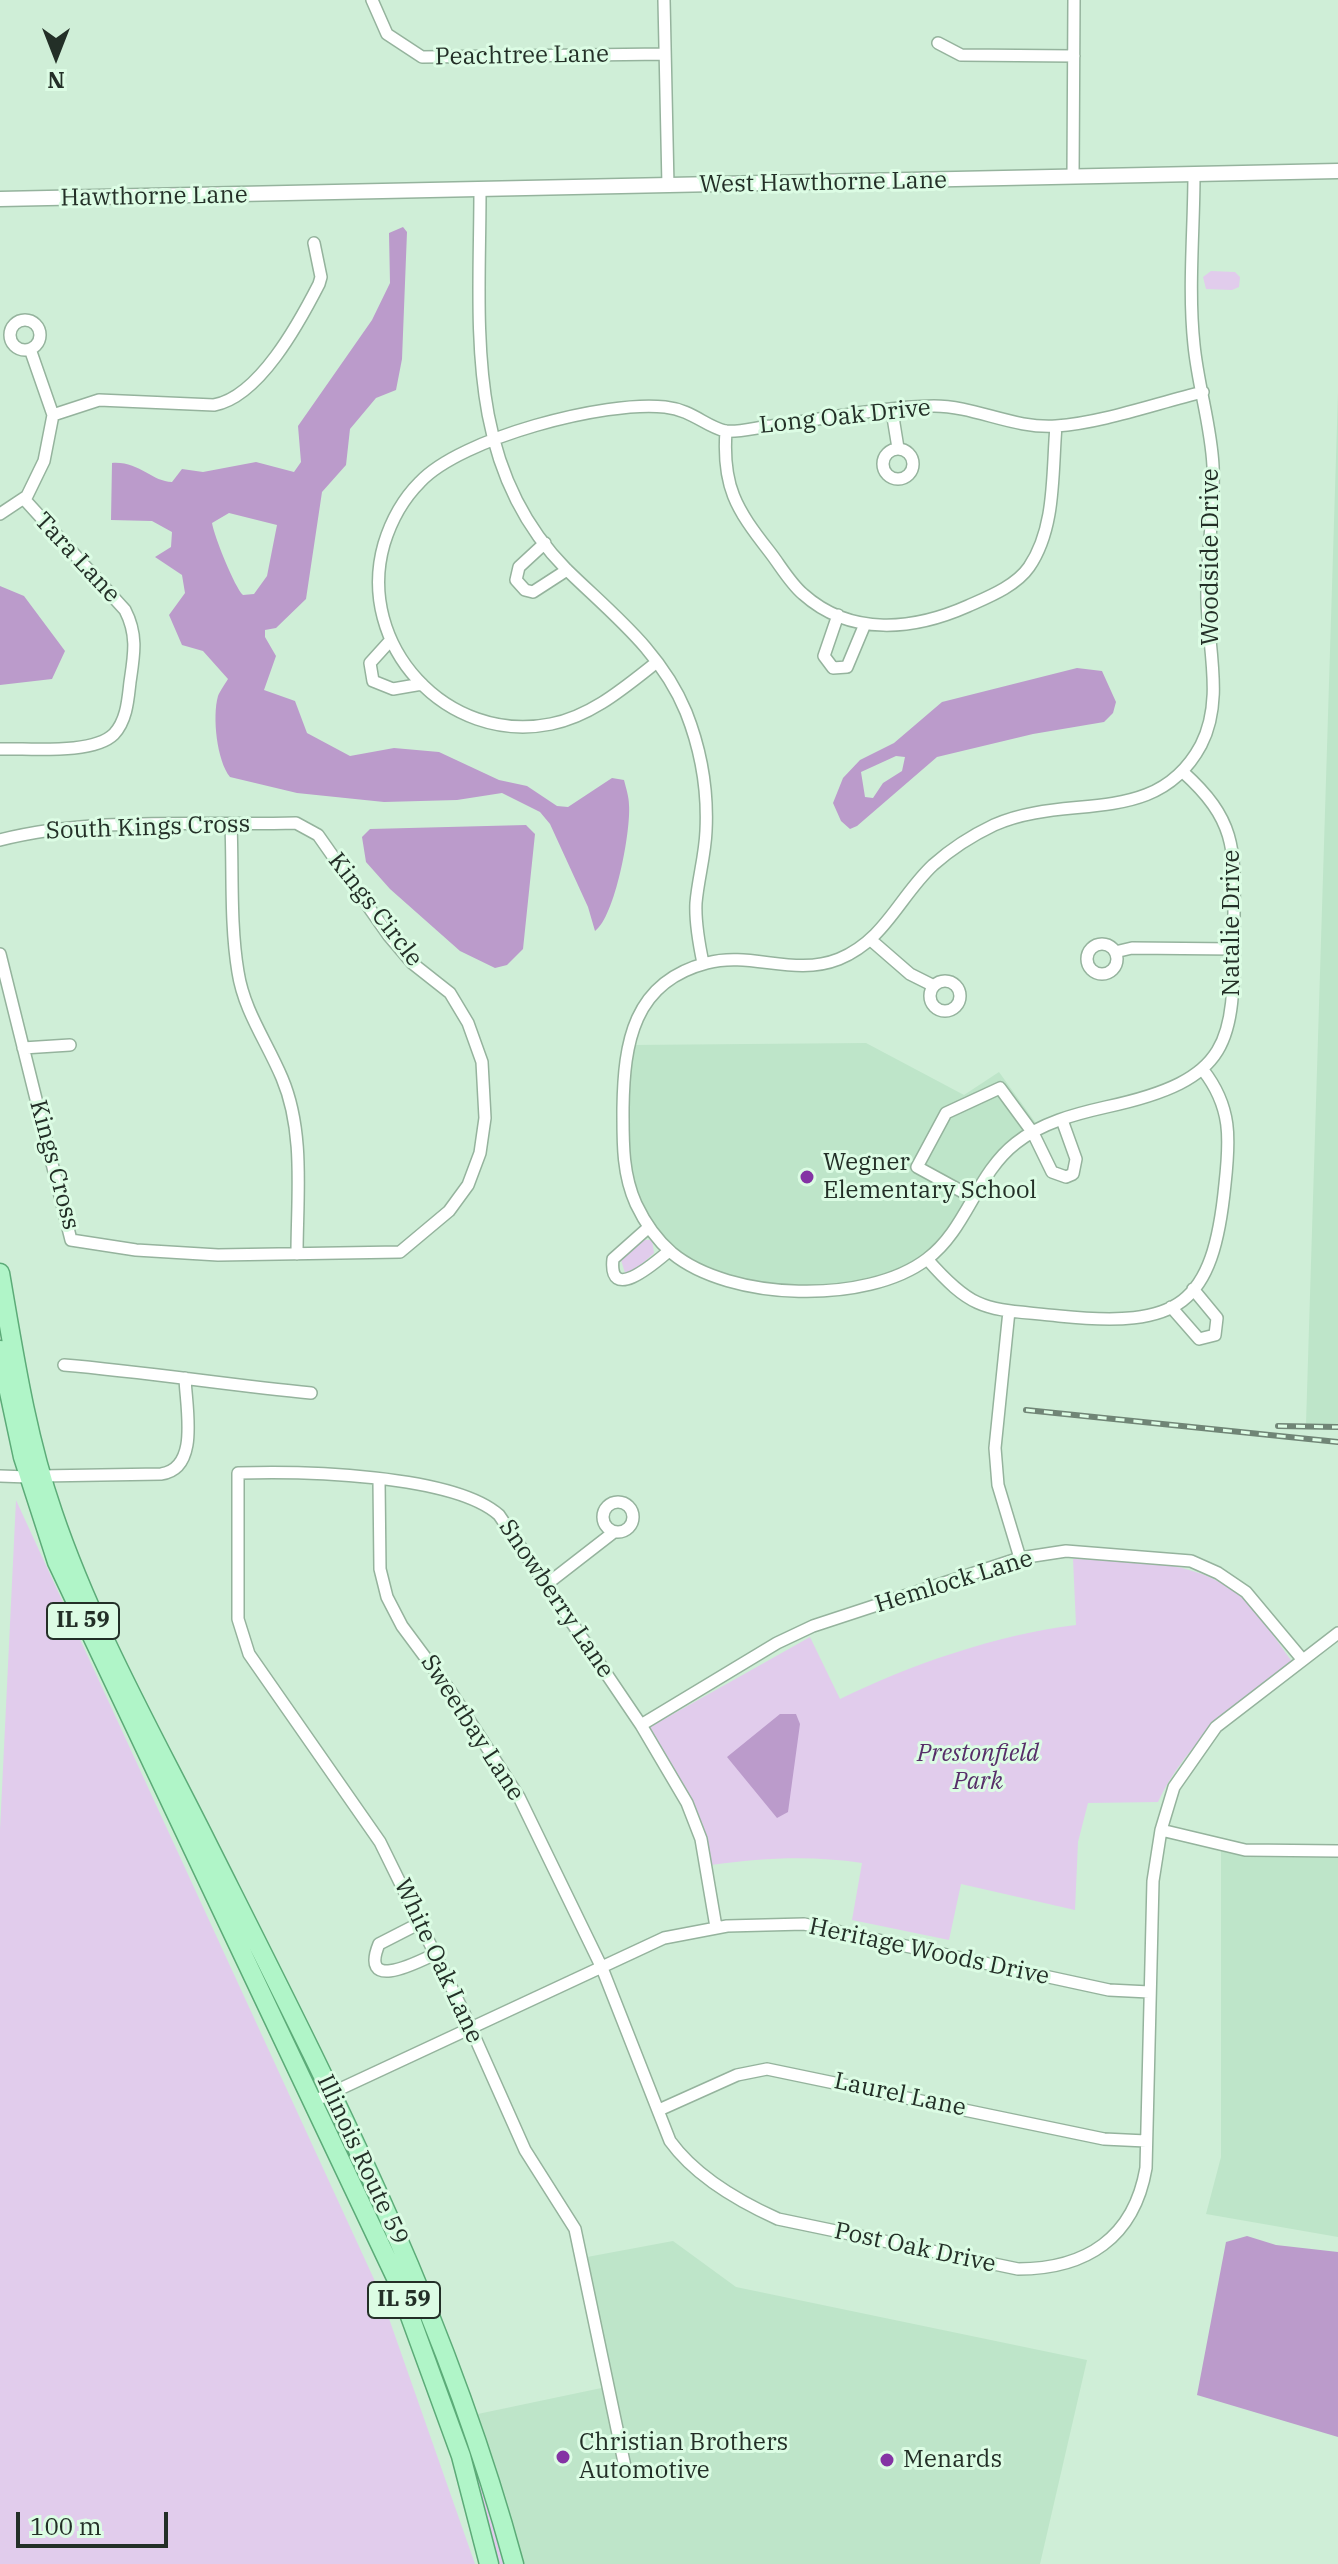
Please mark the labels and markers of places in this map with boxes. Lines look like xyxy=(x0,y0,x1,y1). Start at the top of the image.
place label: Wegner Elementary School xyxy=(823,1149,1037,1205)
marker: Wegner Elementary School xyxy=(798,1168,816,1186)
place label: Christian Brothers Automotive xyxy=(579,2429,788,2485)
place label: Menards xyxy=(903,2446,1002,2474)
marker: Christian Brothers Automotive xyxy=(554,2448,572,2466)
marker: Menards xyxy=(878,2451,896,2469)

